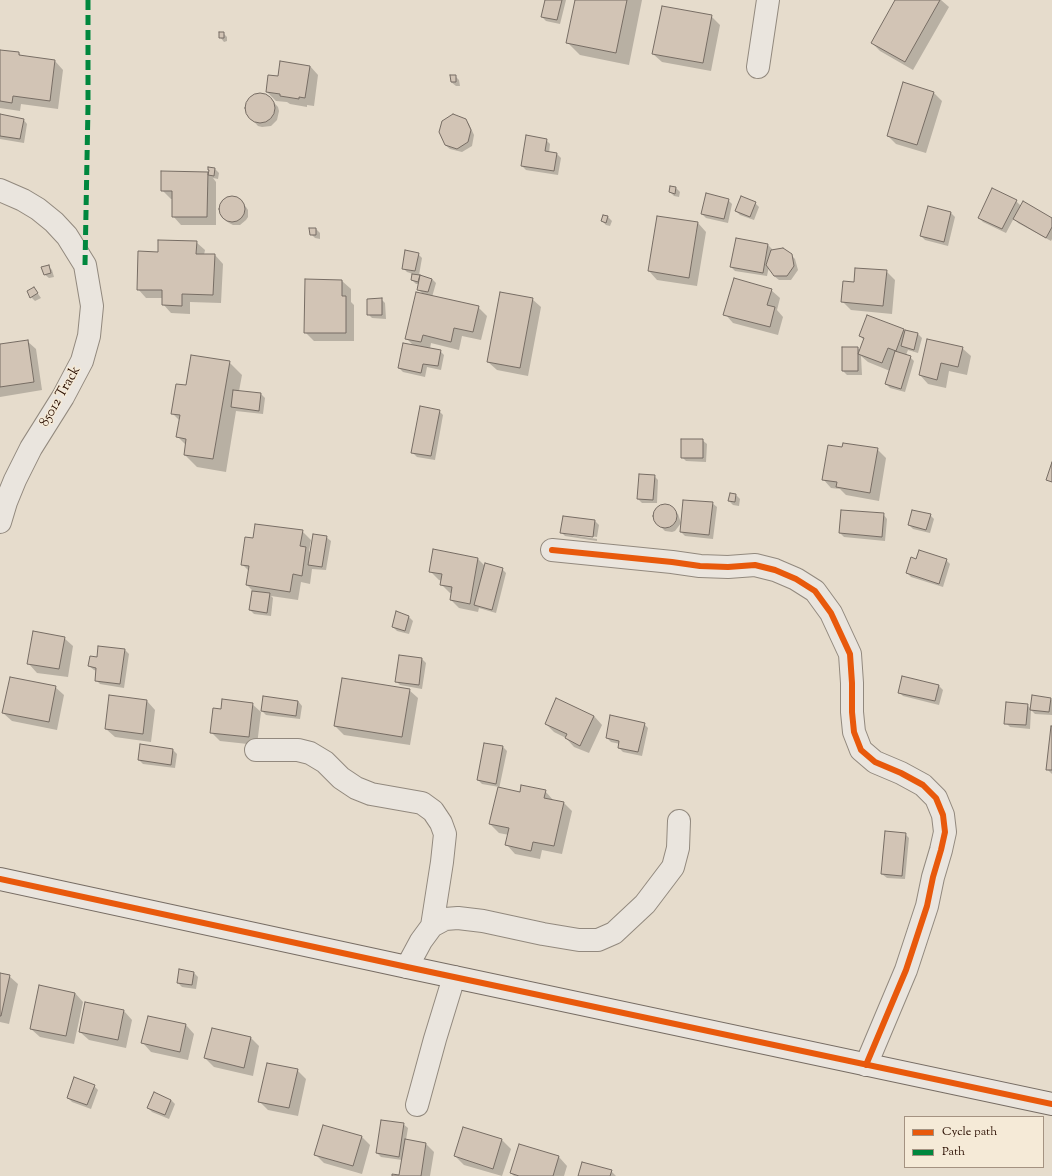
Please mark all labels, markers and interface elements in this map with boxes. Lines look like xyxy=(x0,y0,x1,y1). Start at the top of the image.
street label: 85012 Track xyxy=(37,364,85,430)
legend xyxy=(904,1116,1044,1168)
text: Cycle path xyxy=(942,1123,997,1141)
text: Path xyxy=(942,1143,965,1161)

